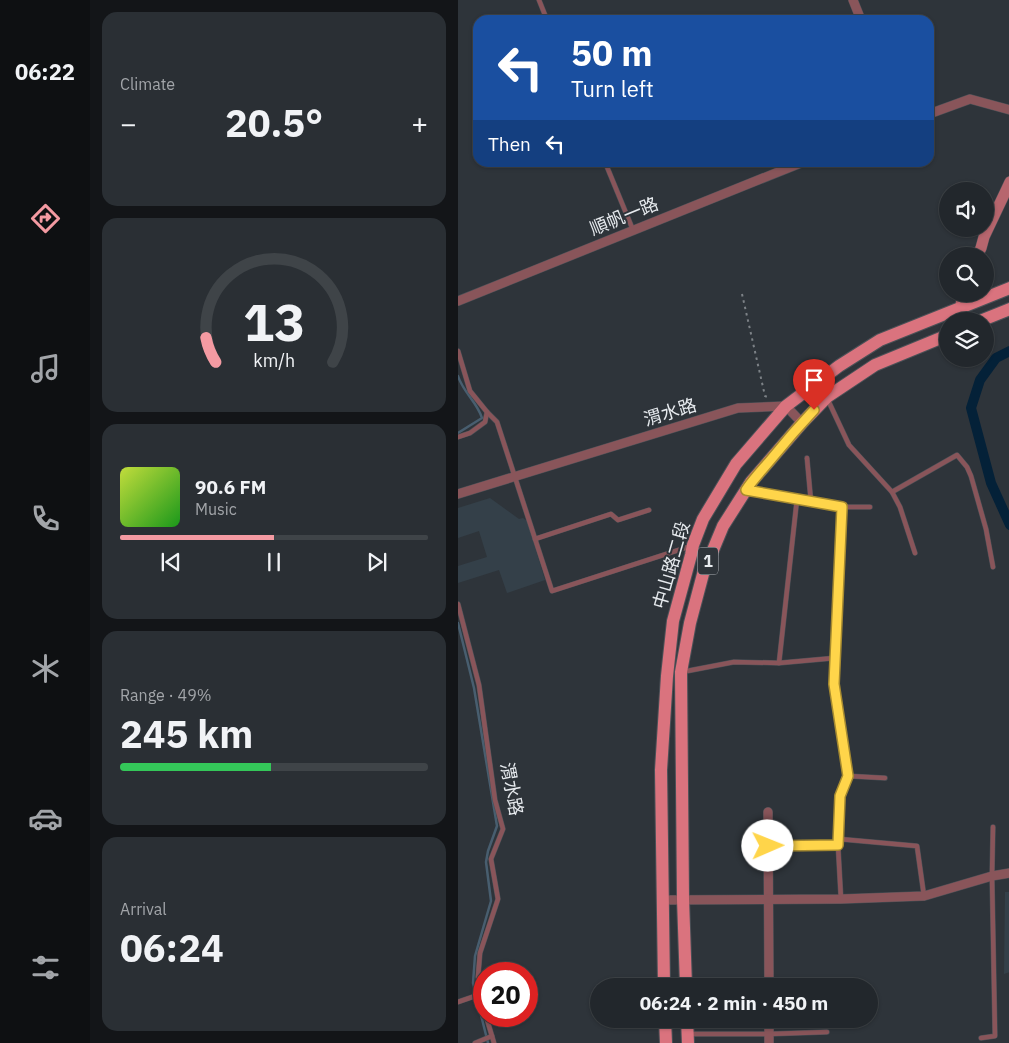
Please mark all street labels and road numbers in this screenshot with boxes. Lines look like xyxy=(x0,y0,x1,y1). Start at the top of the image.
street label: 順帆一路 xyxy=(586,192,662,240)
street label: 渭水路 xyxy=(641,393,699,431)
street label: 中山路二段 xyxy=(648,519,694,611)
road number: 1 xyxy=(698,548,718,574)
street label: 渭水路 xyxy=(496,760,528,818)

